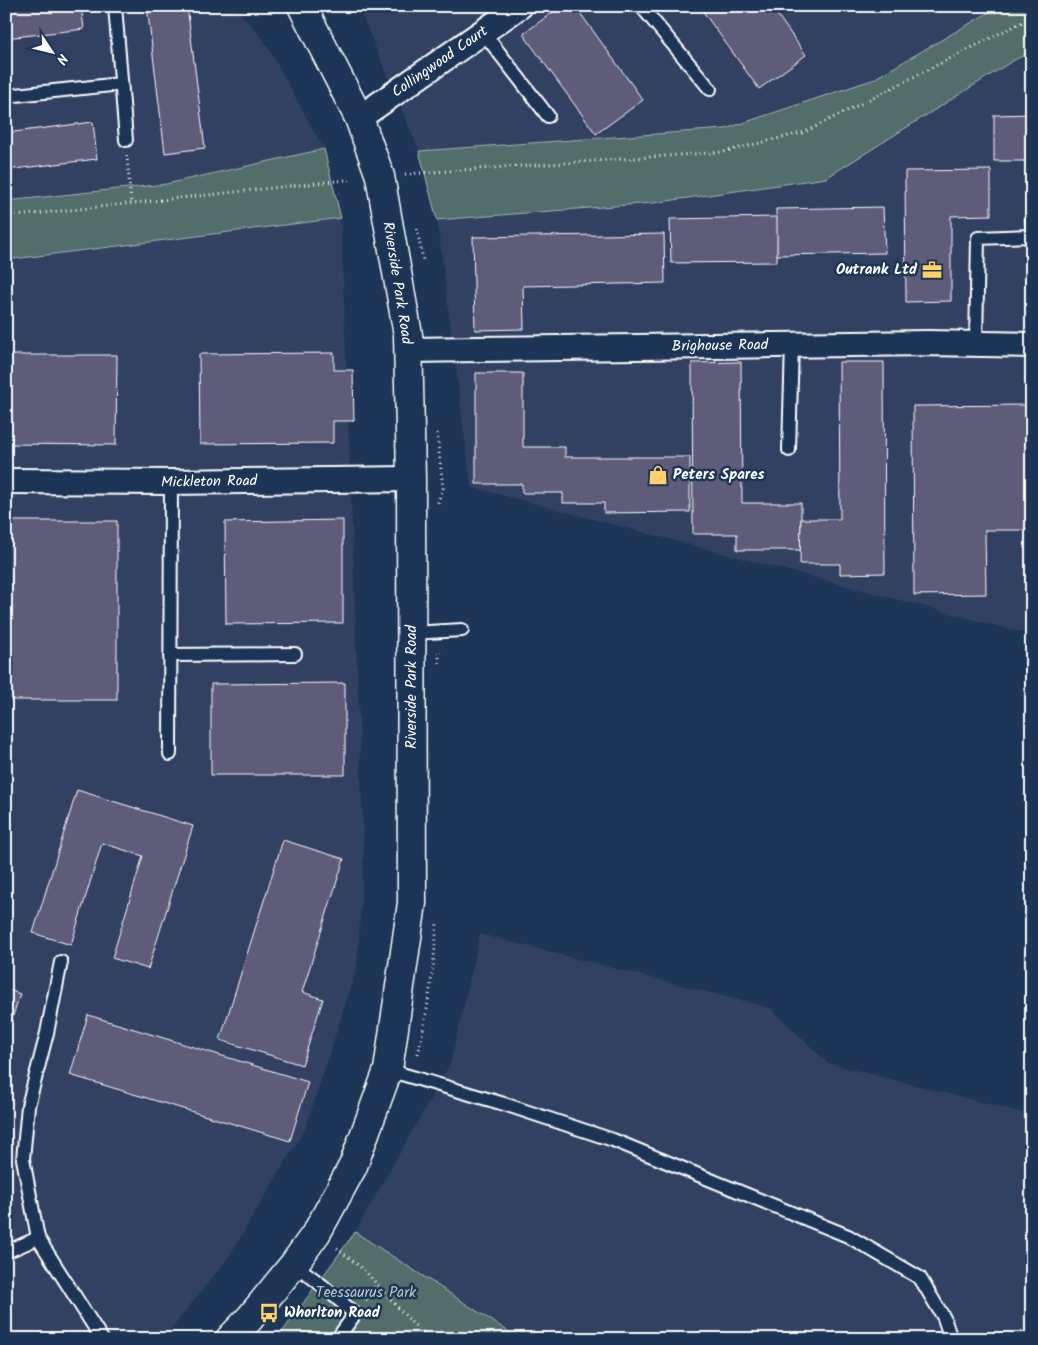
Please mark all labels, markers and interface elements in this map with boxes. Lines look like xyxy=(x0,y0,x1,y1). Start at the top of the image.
street label: Collingwood Court xyxy=(387,20,493,104)
north arrow xyxy=(28,28,78,78)
text: N xyxy=(50,49,73,69)
street label: Riverside Park Road xyxy=(375,220,419,347)
place label: Outrank Ltd xyxy=(836,258,918,282)
office icon: Outrank Ltd xyxy=(921,259,943,281)
street label: Brighouse Road xyxy=(672,333,769,359)
place label: Peters Spares xyxy=(673,463,765,487)
shop icon: Peters Spares xyxy=(647,464,669,486)
street label: Mickleton Road xyxy=(161,469,258,495)
street label: Riverside Park Road xyxy=(400,625,424,749)
park label: Teessaurus Park xyxy=(316,1281,417,1305)
place label: Whorlton Road xyxy=(284,1301,381,1325)
bus stop icon: Whorlton Road xyxy=(258,1302,280,1324)

